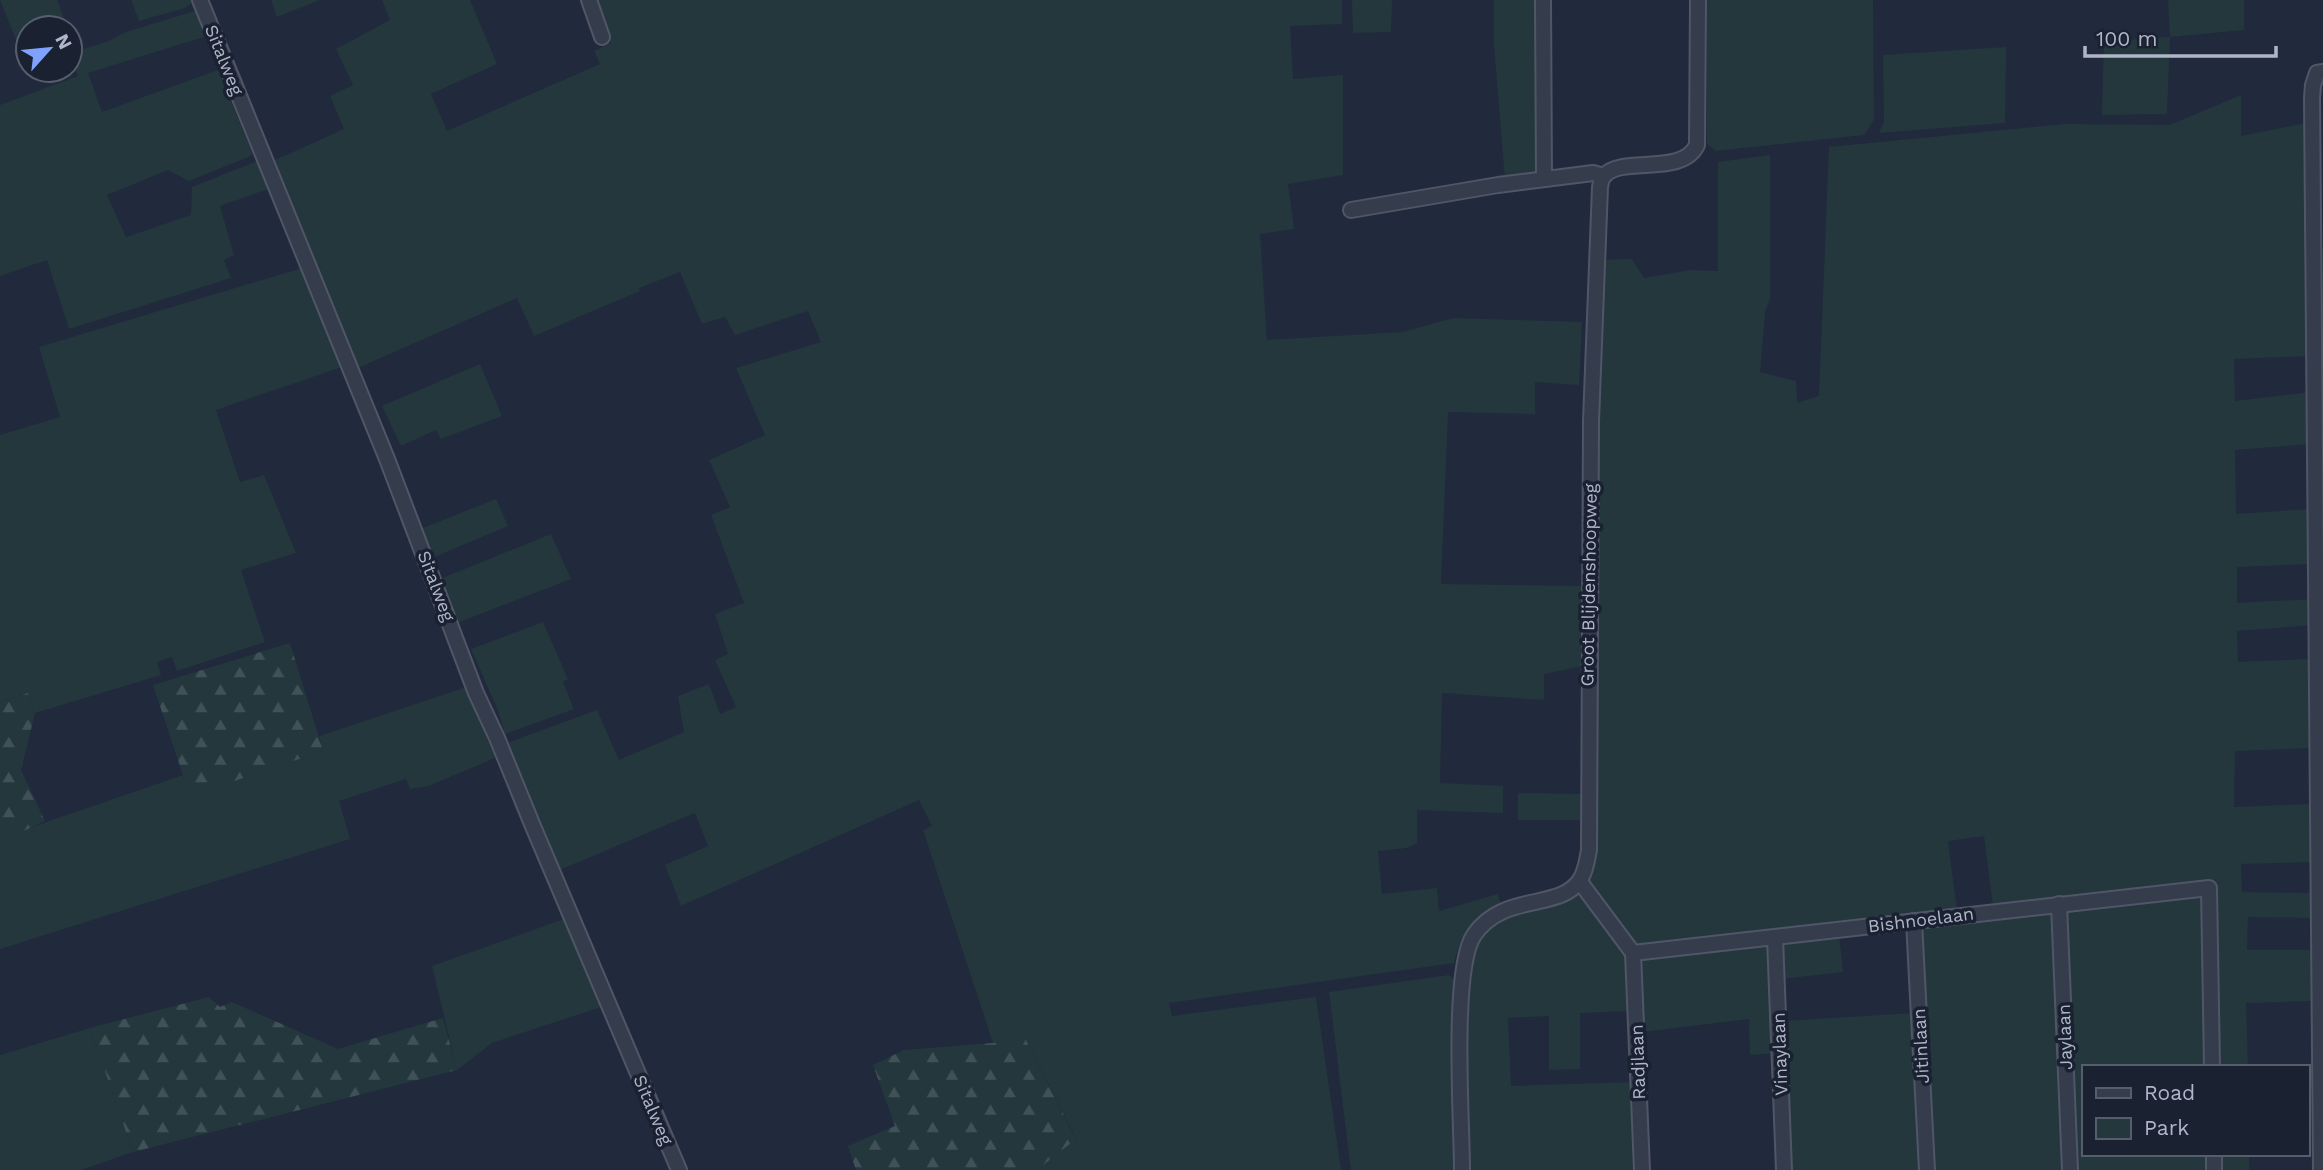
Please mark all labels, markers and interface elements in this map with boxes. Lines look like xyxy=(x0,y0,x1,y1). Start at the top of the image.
north arrow xyxy=(14,14,84,84)
scale bar xyxy=(2085,14,2276,58)
street label: Sitalweg xyxy=(201,22,248,98)
text: 100 m xyxy=(2096,26,2158,51)
text: N xyxy=(50,30,77,53)
street label: Groot Blijdenshoopweg xyxy=(1576,483,1601,687)
street label: Sitalweg xyxy=(413,548,460,624)
street label: Bishnoelaan xyxy=(1867,903,1975,936)
street label: Jaylaan xyxy=(2053,1004,2076,1070)
street label: Jitinlaan xyxy=(1908,1008,1933,1084)
street label: Vinaylaan xyxy=(1768,1012,1791,1096)
street label: Radjlaan xyxy=(1626,1024,1649,1100)
legend xyxy=(2082,1065,2309,1156)
street label: Sitalweg xyxy=(629,1072,678,1148)
text: Road xyxy=(2144,1080,2195,1105)
text: Park xyxy=(2144,1115,2189,1140)

